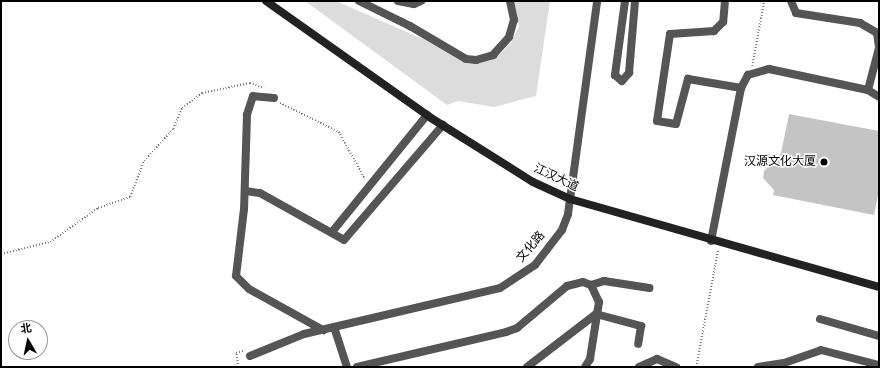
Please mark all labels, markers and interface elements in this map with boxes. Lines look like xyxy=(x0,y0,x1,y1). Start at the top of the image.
place label: 汉源文化大厦 xyxy=(744,155,816,169)
marker: 汉源文化大厦 xyxy=(819,157,829,167)
street label: 江汉大道 xyxy=(531,161,581,195)
street label: 文化路 xyxy=(514,229,548,265)
north arrow xyxy=(8,320,48,360)
text: 北 xyxy=(20,321,33,336)

